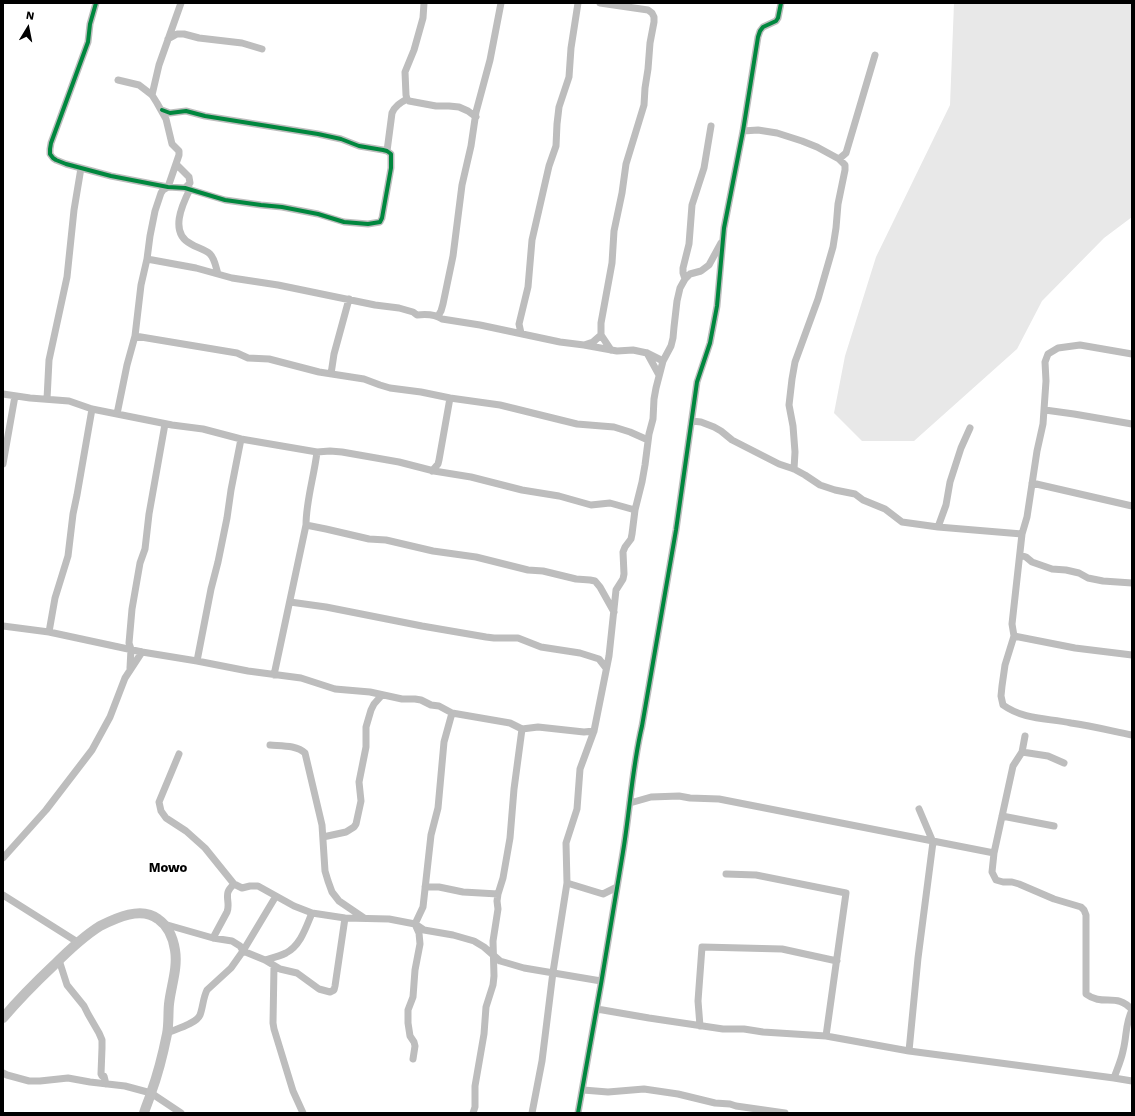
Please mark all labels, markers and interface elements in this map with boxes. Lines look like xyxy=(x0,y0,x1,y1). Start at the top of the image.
north arrow xyxy=(8,8,48,48)
text: N xyxy=(25,9,35,23)
district label: Mowo xyxy=(149,860,187,876)

